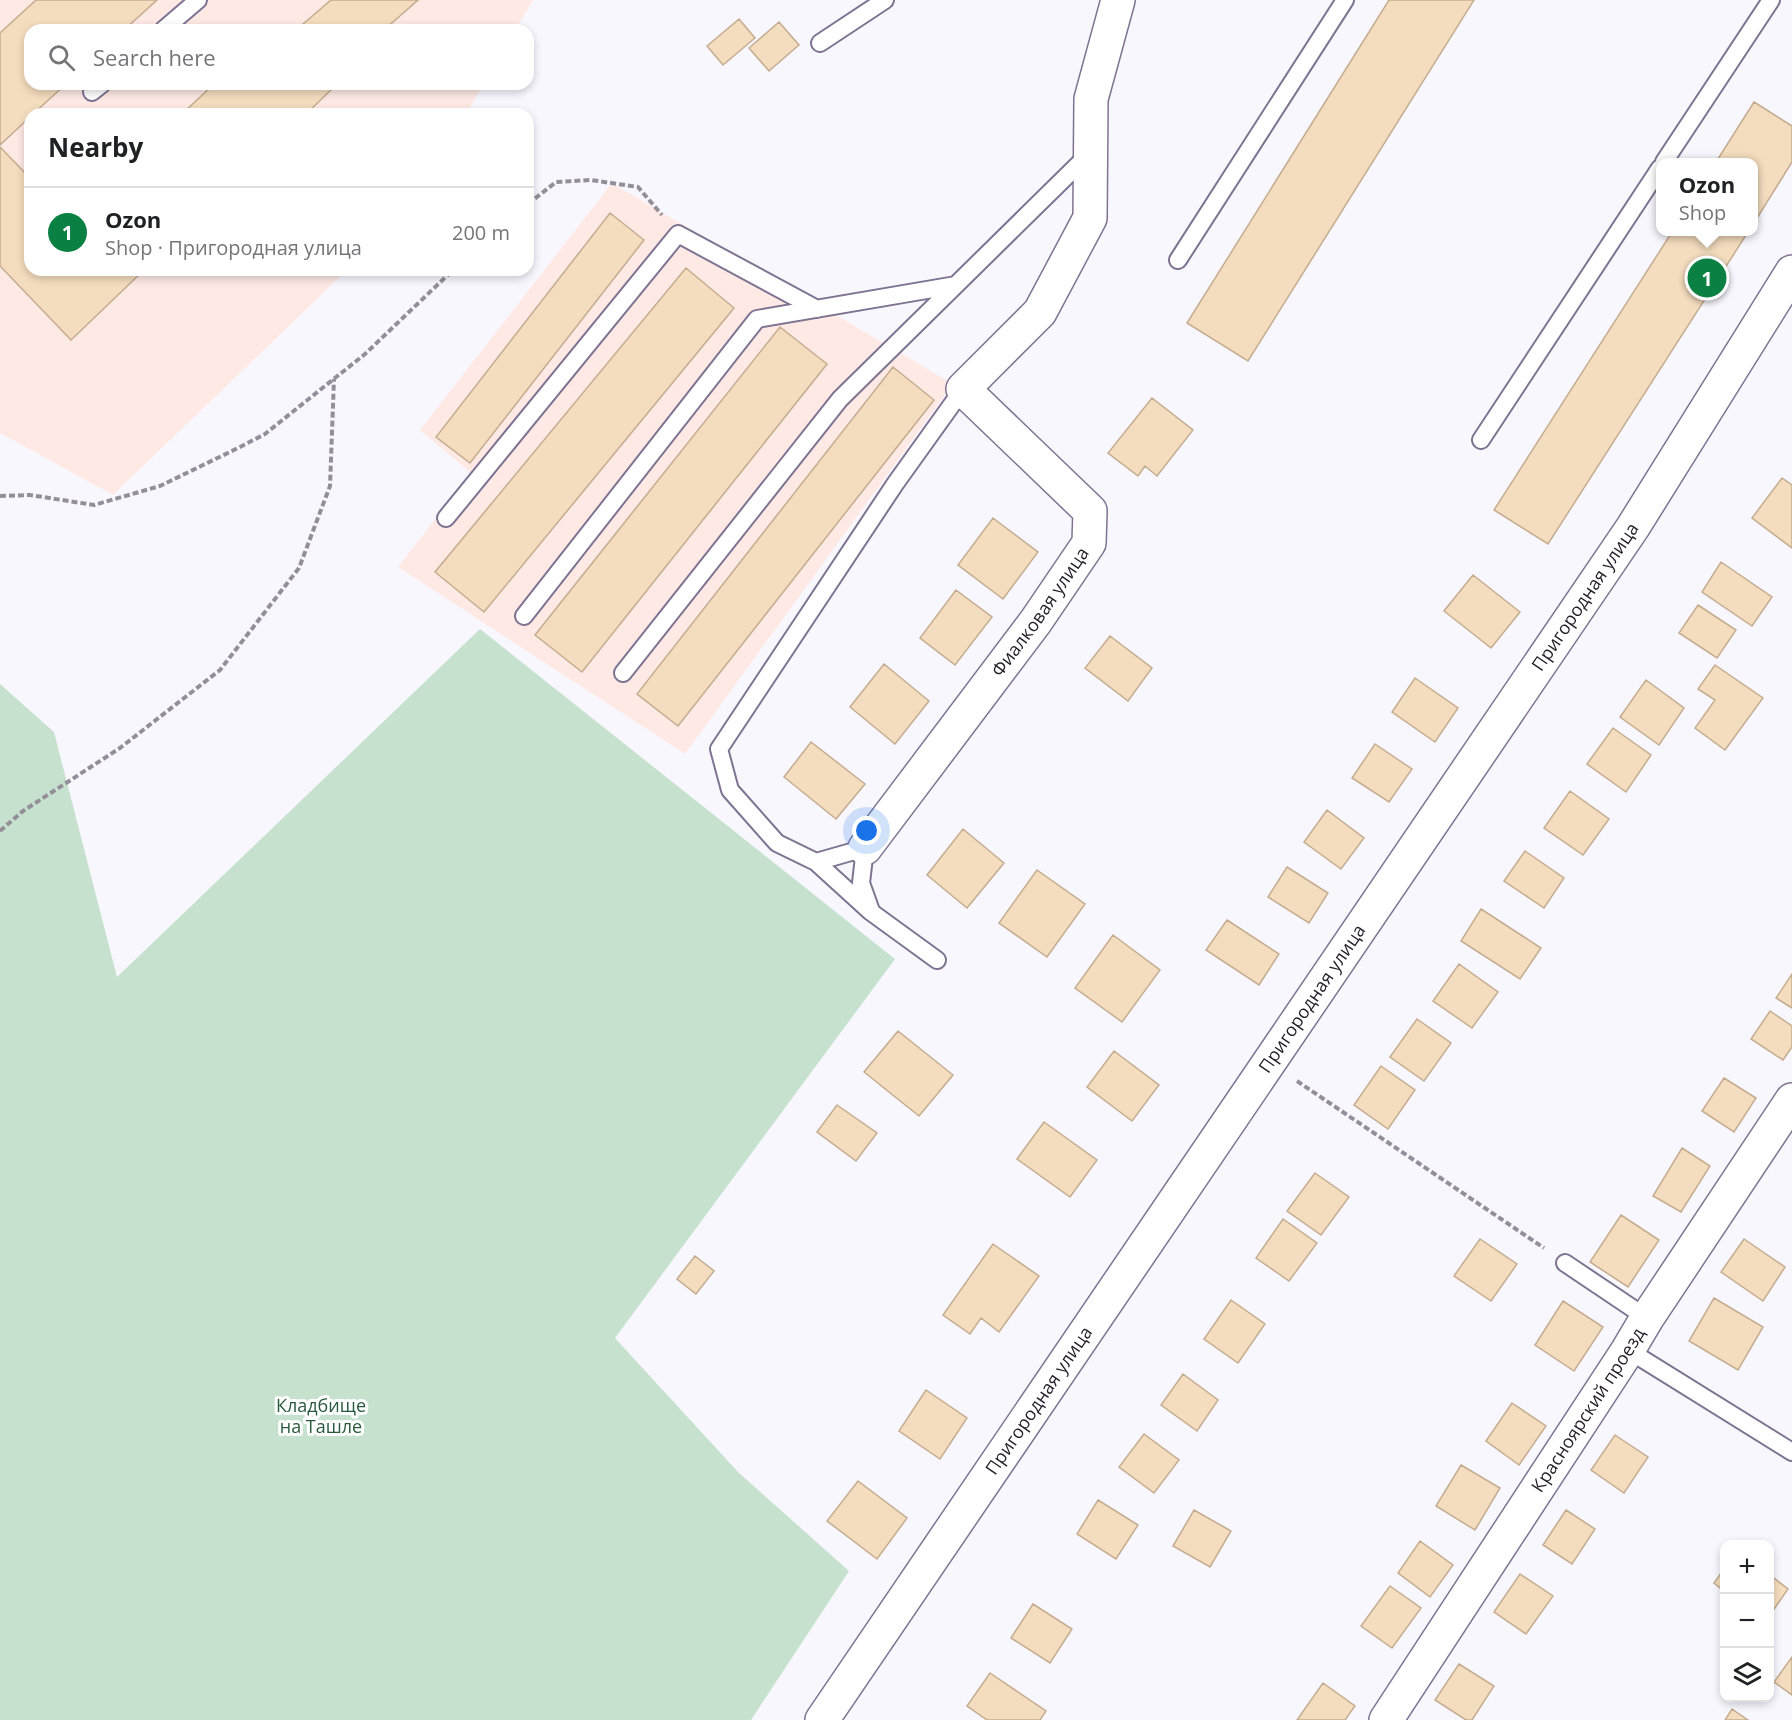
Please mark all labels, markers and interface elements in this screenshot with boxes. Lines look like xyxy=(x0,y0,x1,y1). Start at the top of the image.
search box xyxy=(24,24,534,90)
icon: search xyxy=(45,41,78,74)
text: Search here xyxy=(93,42,216,72)
text: Nearby xyxy=(48,129,143,165)
popup xyxy=(1656,158,1758,236)
text: Ozon xyxy=(1679,169,1735,199)
text: Shop xyxy=(1679,199,1726,226)
text: Ozon xyxy=(105,204,161,234)
text: 1 xyxy=(62,219,73,246)
text: 200 m xyxy=(452,219,510,246)
text: Shop · Пригородная улица xyxy=(105,234,362,261)
pin: 1 xyxy=(1688,256,1726,300)
street label: Пригородная улица xyxy=(1526,517,1644,675)
street label: Фиалковая улица xyxy=(985,542,1094,681)
your location xyxy=(852,816,881,845)
street label: Пригородная улица xyxy=(1252,919,1370,1077)
street label: Пригородная улица xyxy=(979,1321,1097,1479)
street label: Красноярский проезд xyxy=(1525,1323,1650,1497)
park label: Кладбище на Ташле xyxy=(276,1393,366,1438)
map controls xyxy=(1720,1540,1774,1702)
button: + xyxy=(1720,1540,1774,1594)
button: − xyxy=(1720,1594,1774,1648)
button: layers xyxy=(1720,1648,1774,1702)

